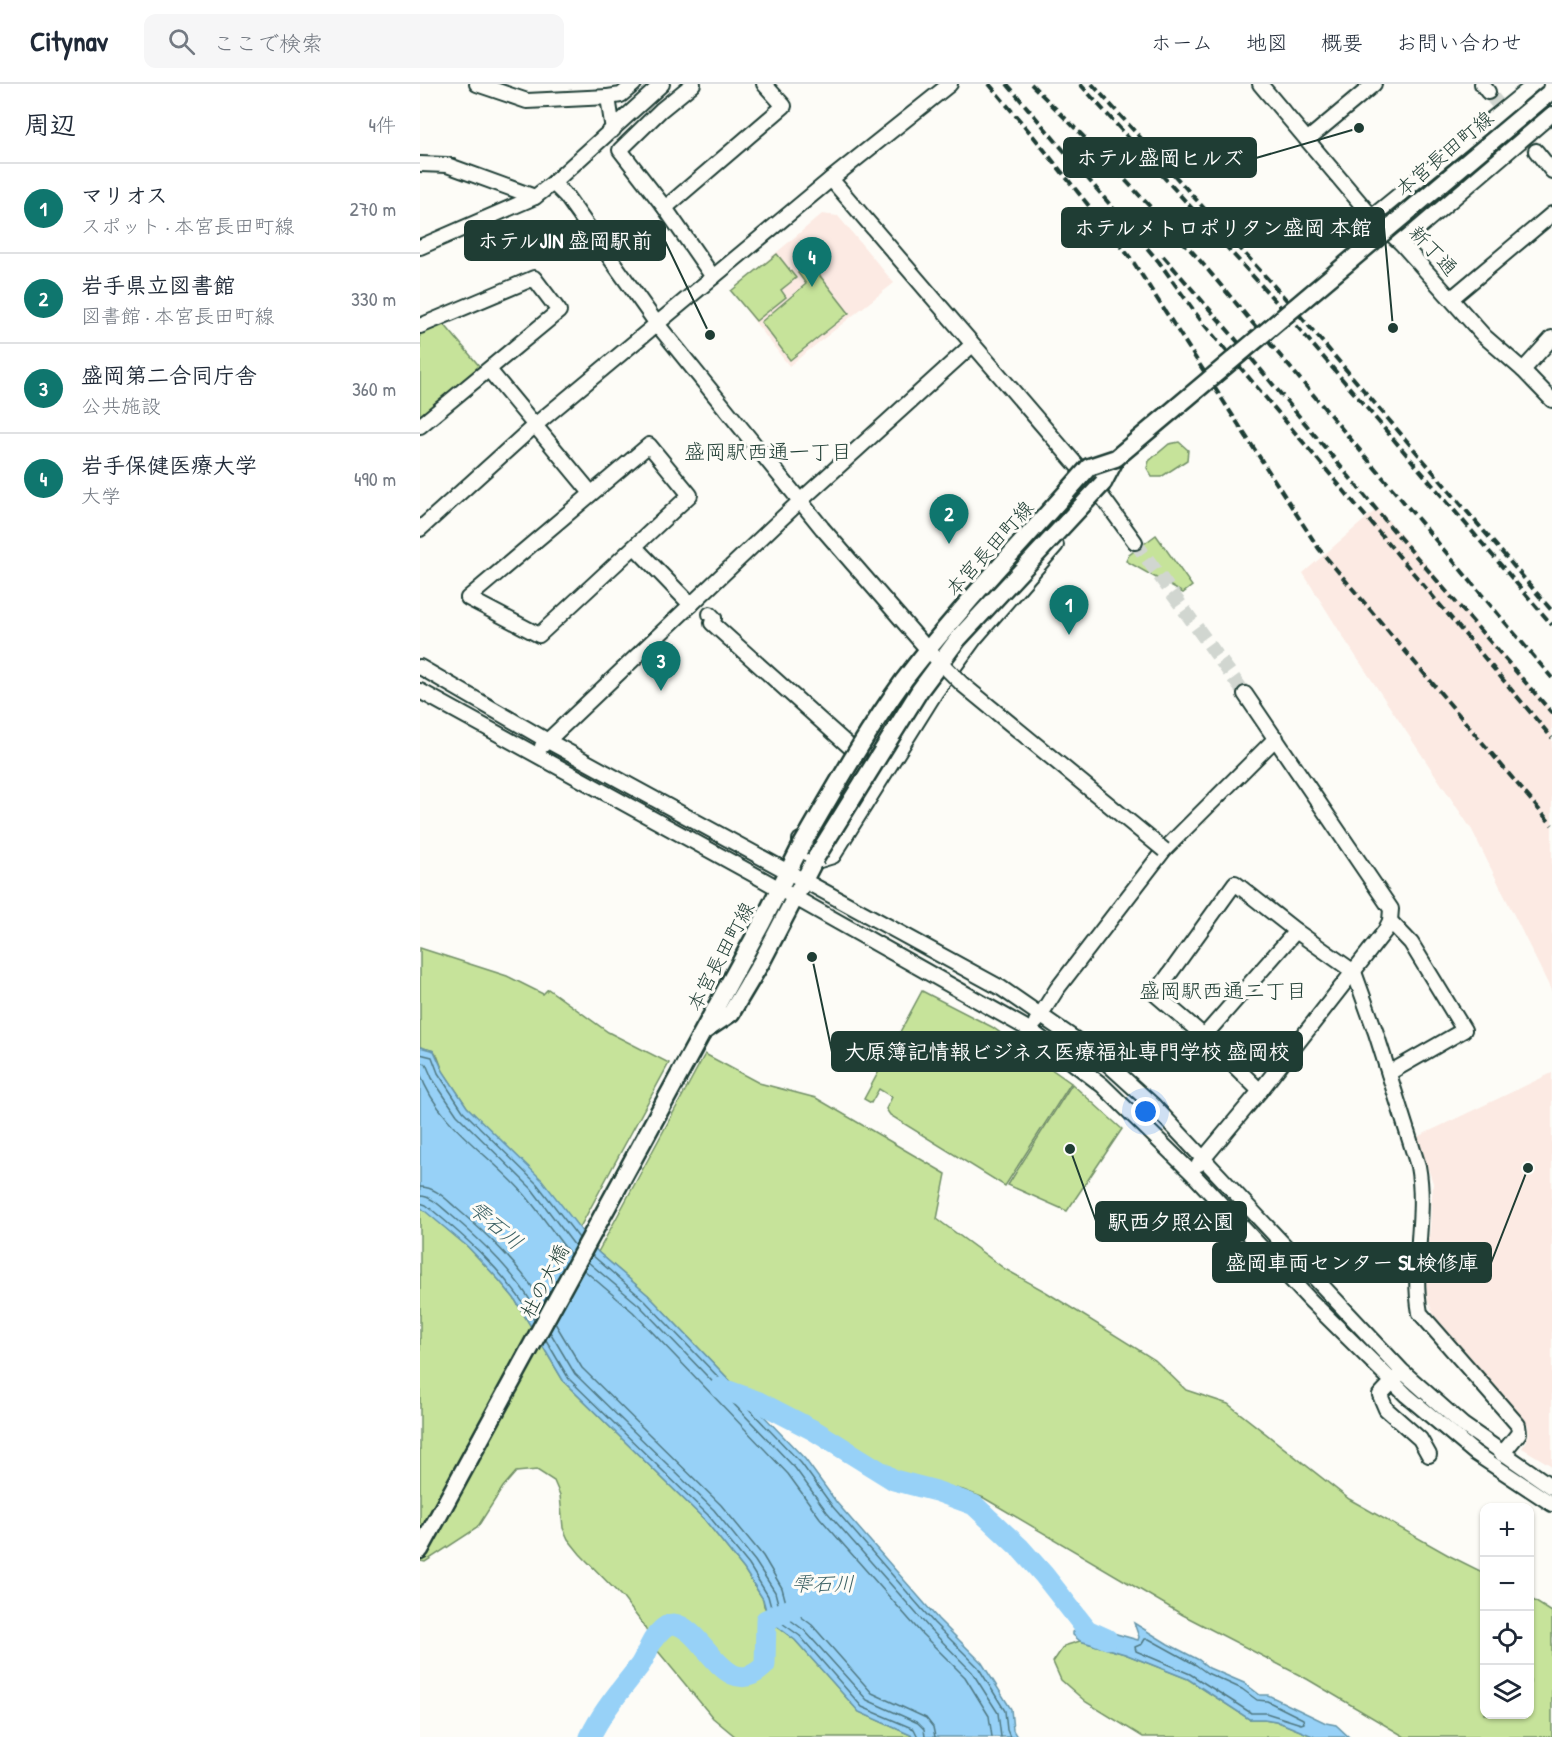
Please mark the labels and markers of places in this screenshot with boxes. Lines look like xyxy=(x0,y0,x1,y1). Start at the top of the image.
callout: ホテル盛岡ヒルズ xyxy=(1064,138,1256,177)
callout: ホテルメトロポリタン盛岡 本館 xyxy=(1062,208,1384,247)
callout: ホテルJIN 盛岡駅前 xyxy=(465,221,665,260)
pin: 4 xyxy=(792,238,832,287)
pin: 2 xyxy=(930,494,968,544)
pin: 1 xyxy=(1050,586,1088,635)
pin: 3 xyxy=(642,642,680,691)
callout: 大原簿記情報ビジネス医療福祉専門学校 盛岡校 xyxy=(832,1032,1302,1071)
callout: 駅西夕照公園 xyxy=(1096,1202,1246,1241)
callout: 盛岡車両センター SL検修庫 xyxy=(1213,1243,1491,1282)

